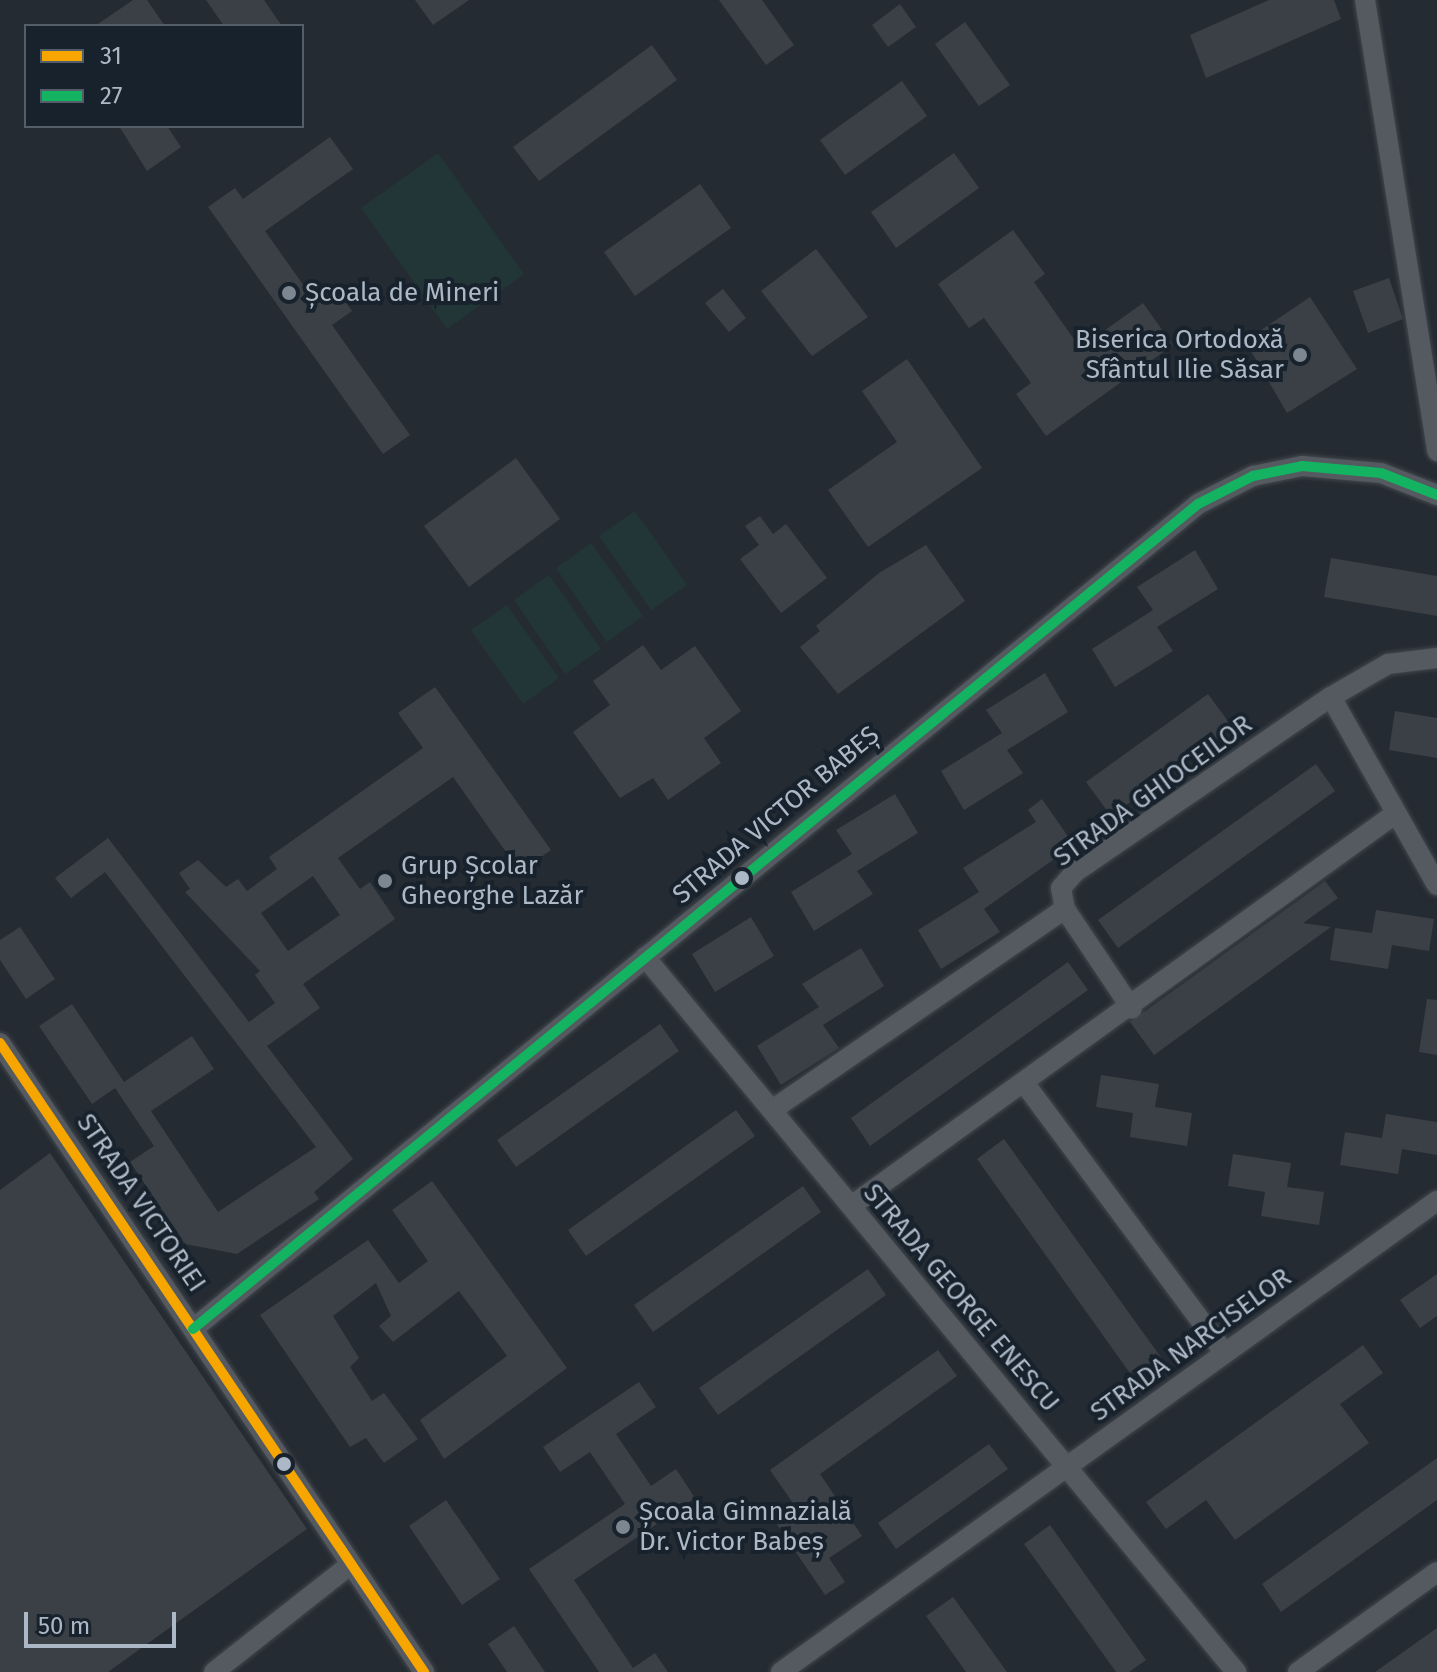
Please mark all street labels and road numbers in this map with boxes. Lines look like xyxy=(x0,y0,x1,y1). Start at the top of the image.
street label: STRADA GHIOCEILOR xyxy=(1048,709,1258,873)
street label: STRADA VICTOR BABEȘ xyxy=(666,720,886,910)
street label: STRADA VICTORIEI xyxy=(70,1108,212,1298)
street label: STRADA GEORGE ENESCU xyxy=(857,1178,1065,1418)
street label: STRADA NARCISELOR xyxy=(1085,1262,1297,1428)

